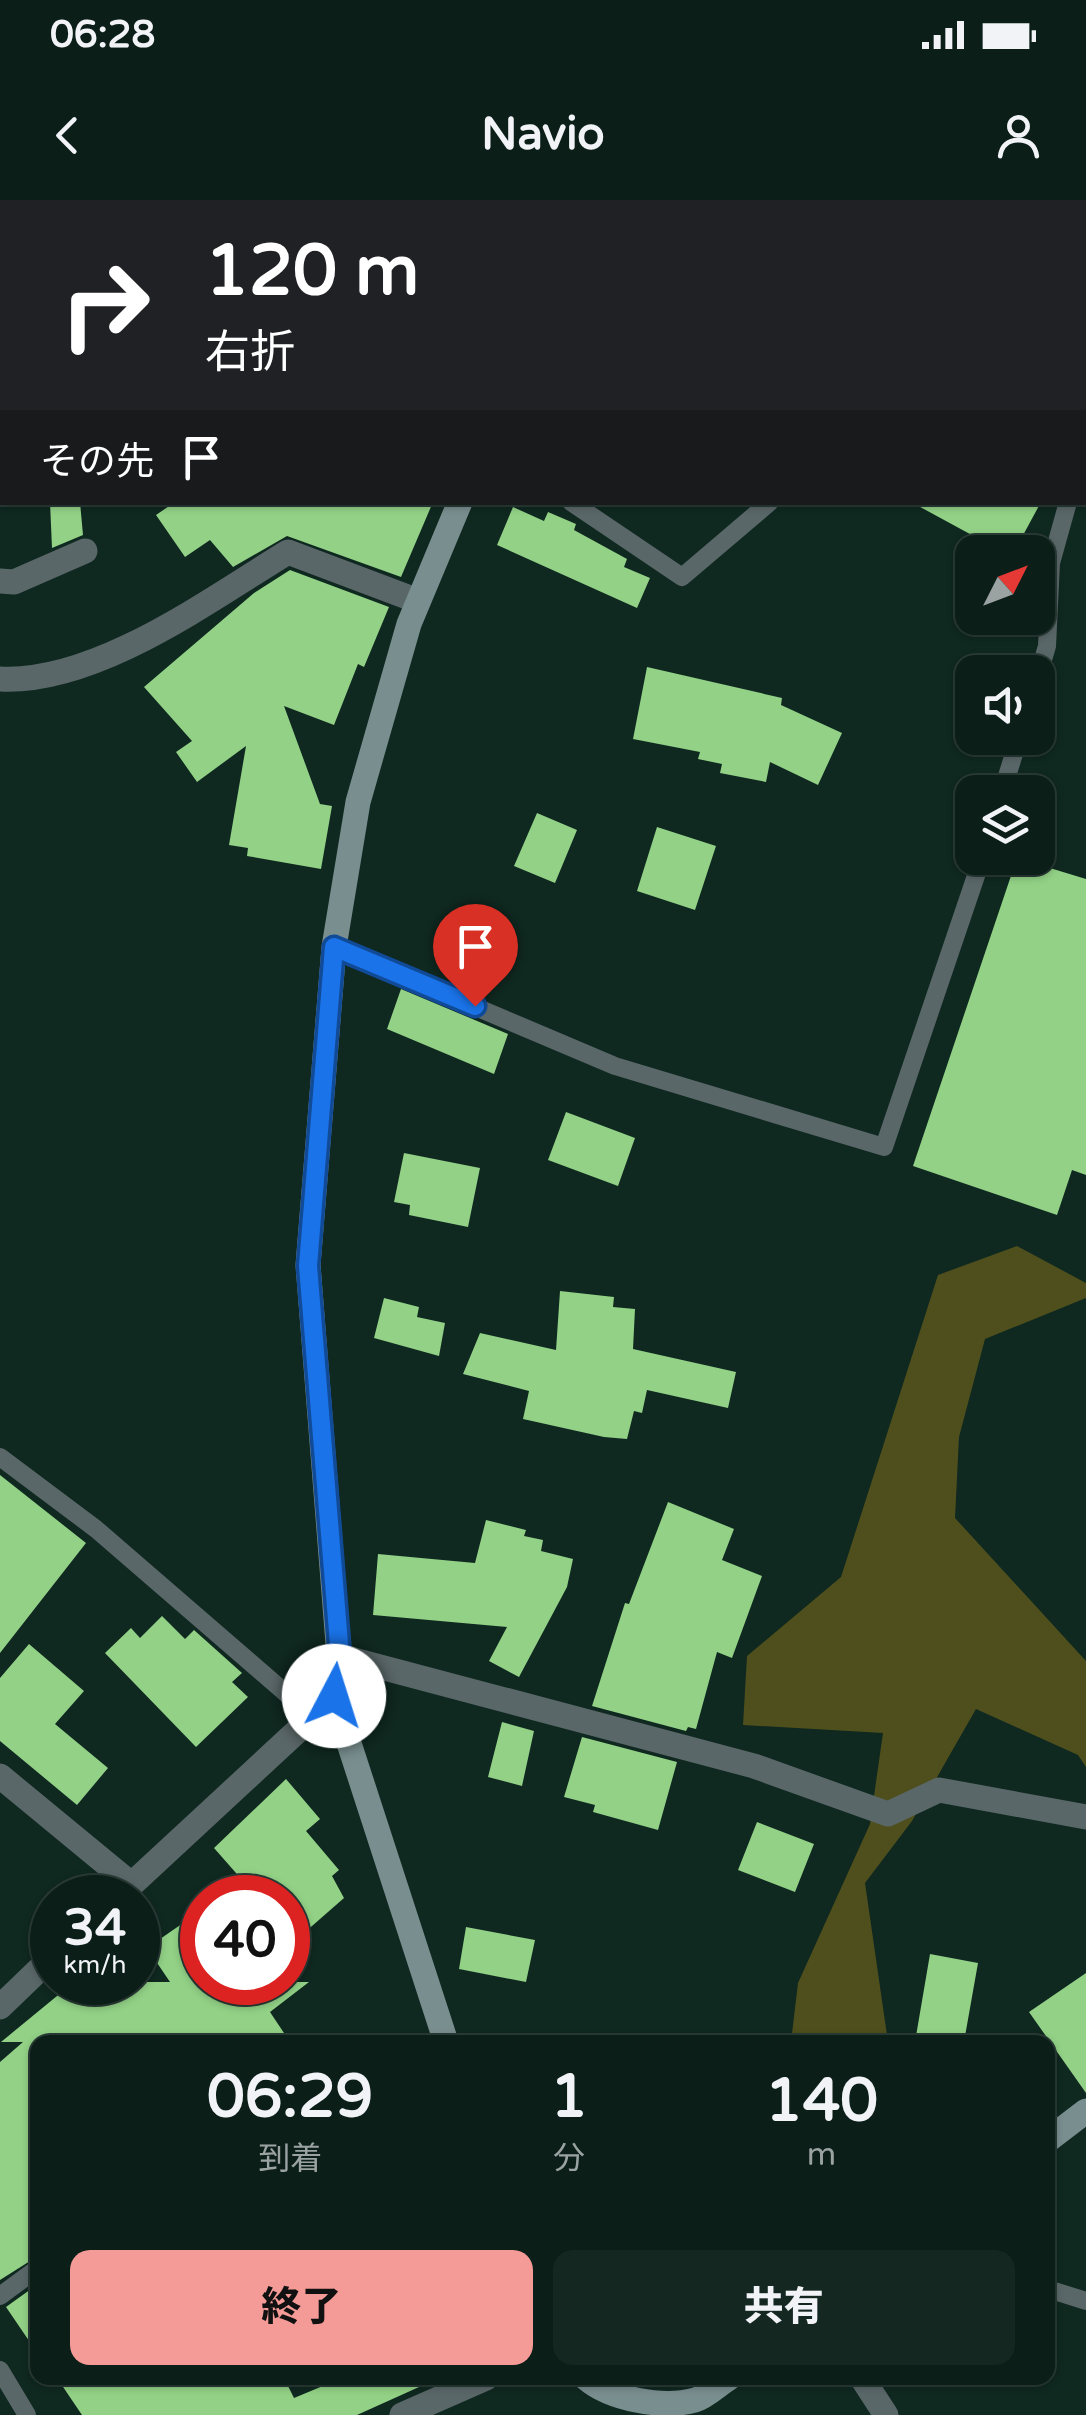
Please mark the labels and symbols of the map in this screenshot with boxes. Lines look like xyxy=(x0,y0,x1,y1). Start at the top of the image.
north arrow xyxy=(955,535,1055,635)
pin xyxy=(433,904,518,1007)
position arrow xyxy=(282,1644,386,1748)
speed limit sign: 40 xyxy=(180,1875,310,2005)

